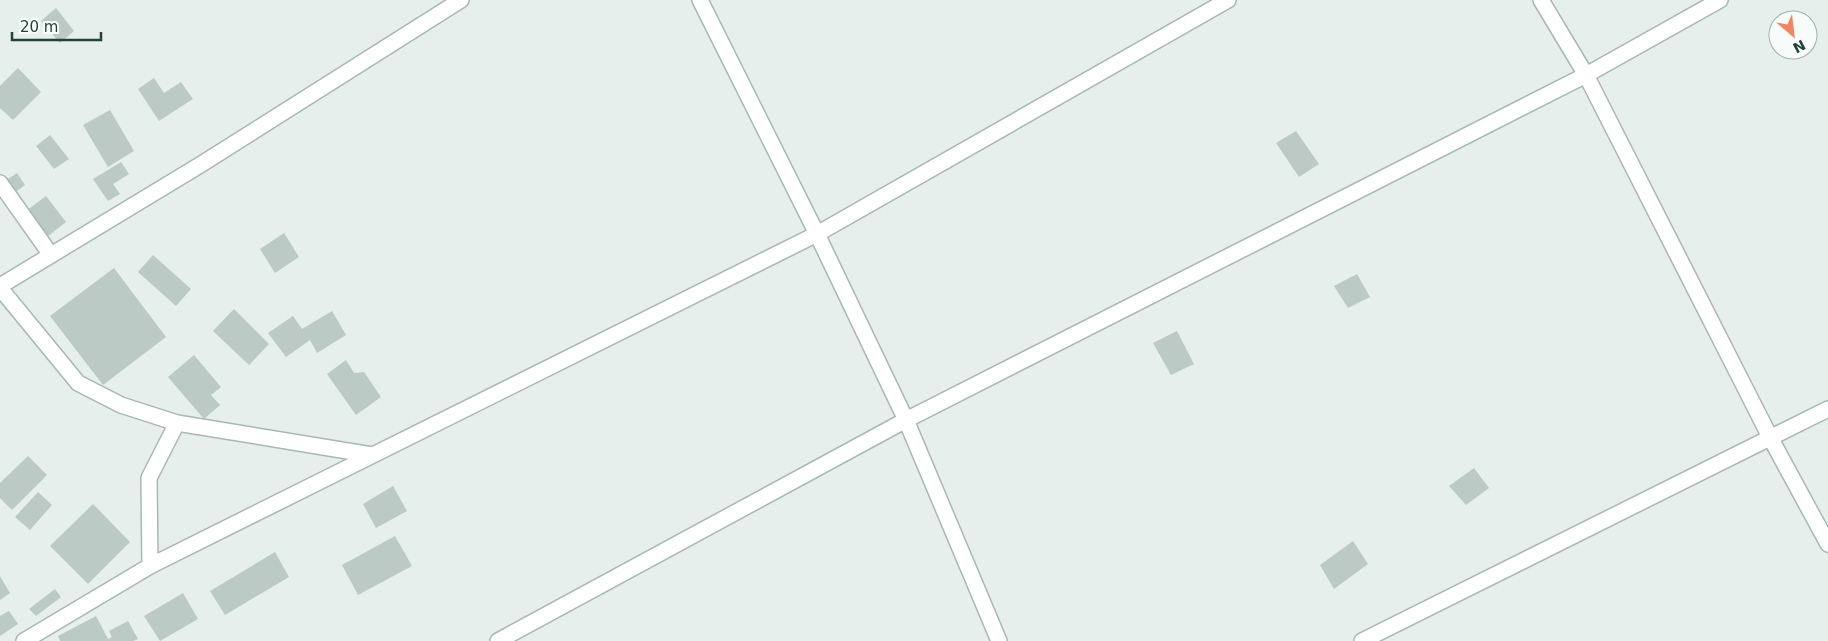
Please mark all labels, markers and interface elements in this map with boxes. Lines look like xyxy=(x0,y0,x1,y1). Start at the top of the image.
scale bar xyxy=(12,10,101,42)
north arrow xyxy=(1768,10,1818,60)
text: 20 m xyxy=(20,18,58,36)
text: N xyxy=(1790,37,1808,56)

